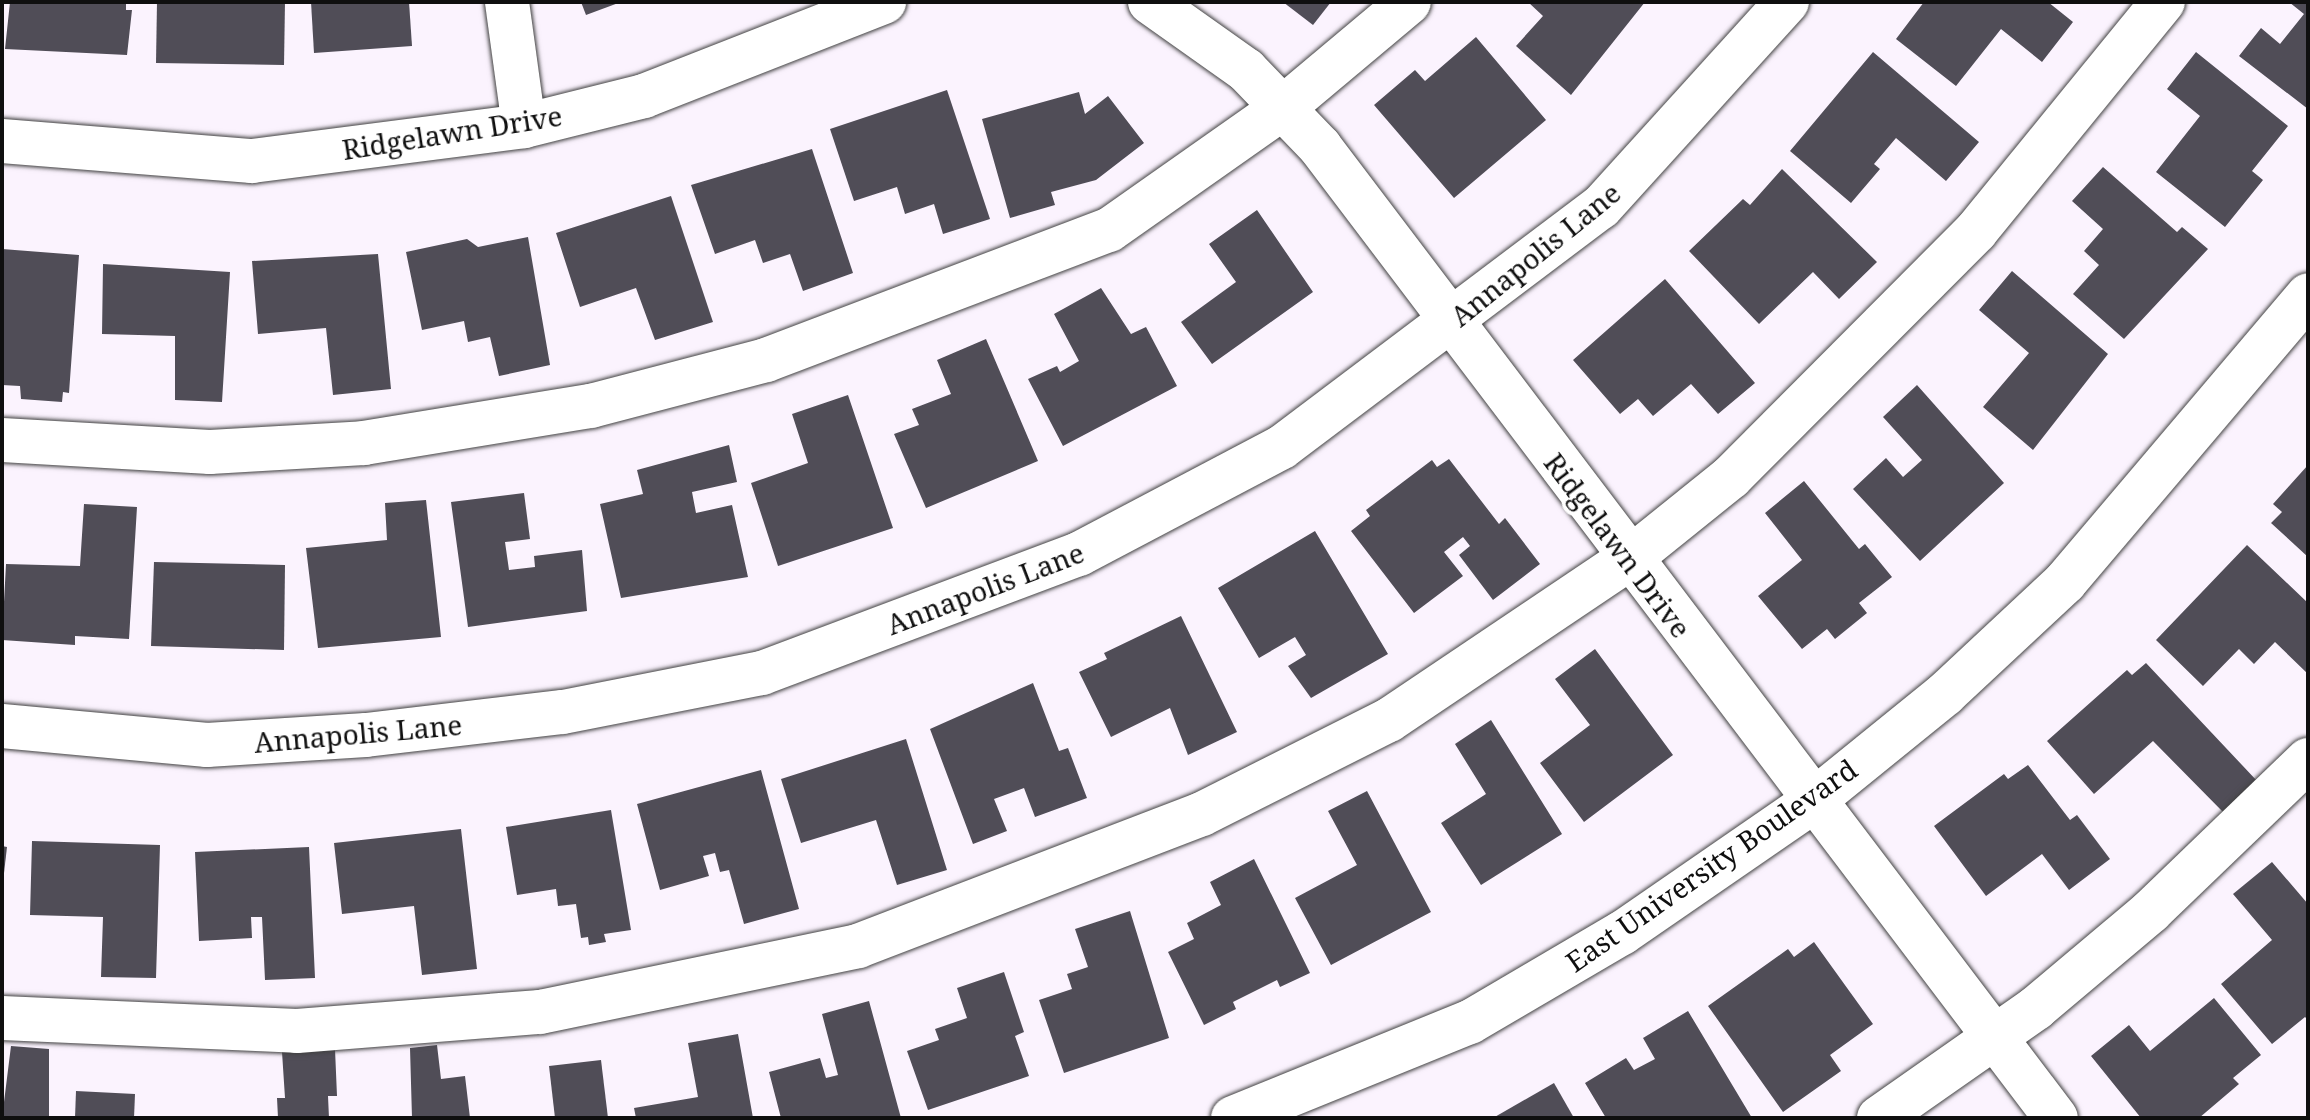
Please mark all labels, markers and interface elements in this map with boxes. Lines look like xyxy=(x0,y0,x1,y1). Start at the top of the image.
street label: Ridgelawn Drive xyxy=(340,98,564,166)
street label: Annapolis Lane xyxy=(1443,175,1627,333)
street label: Ridgelawn Drive xyxy=(1538,446,1698,644)
street label: Annapolis Lane xyxy=(882,535,1088,641)
street label: Annapolis Lane xyxy=(253,707,463,759)
street label: East University Boulevard xyxy=(1559,752,1863,978)

